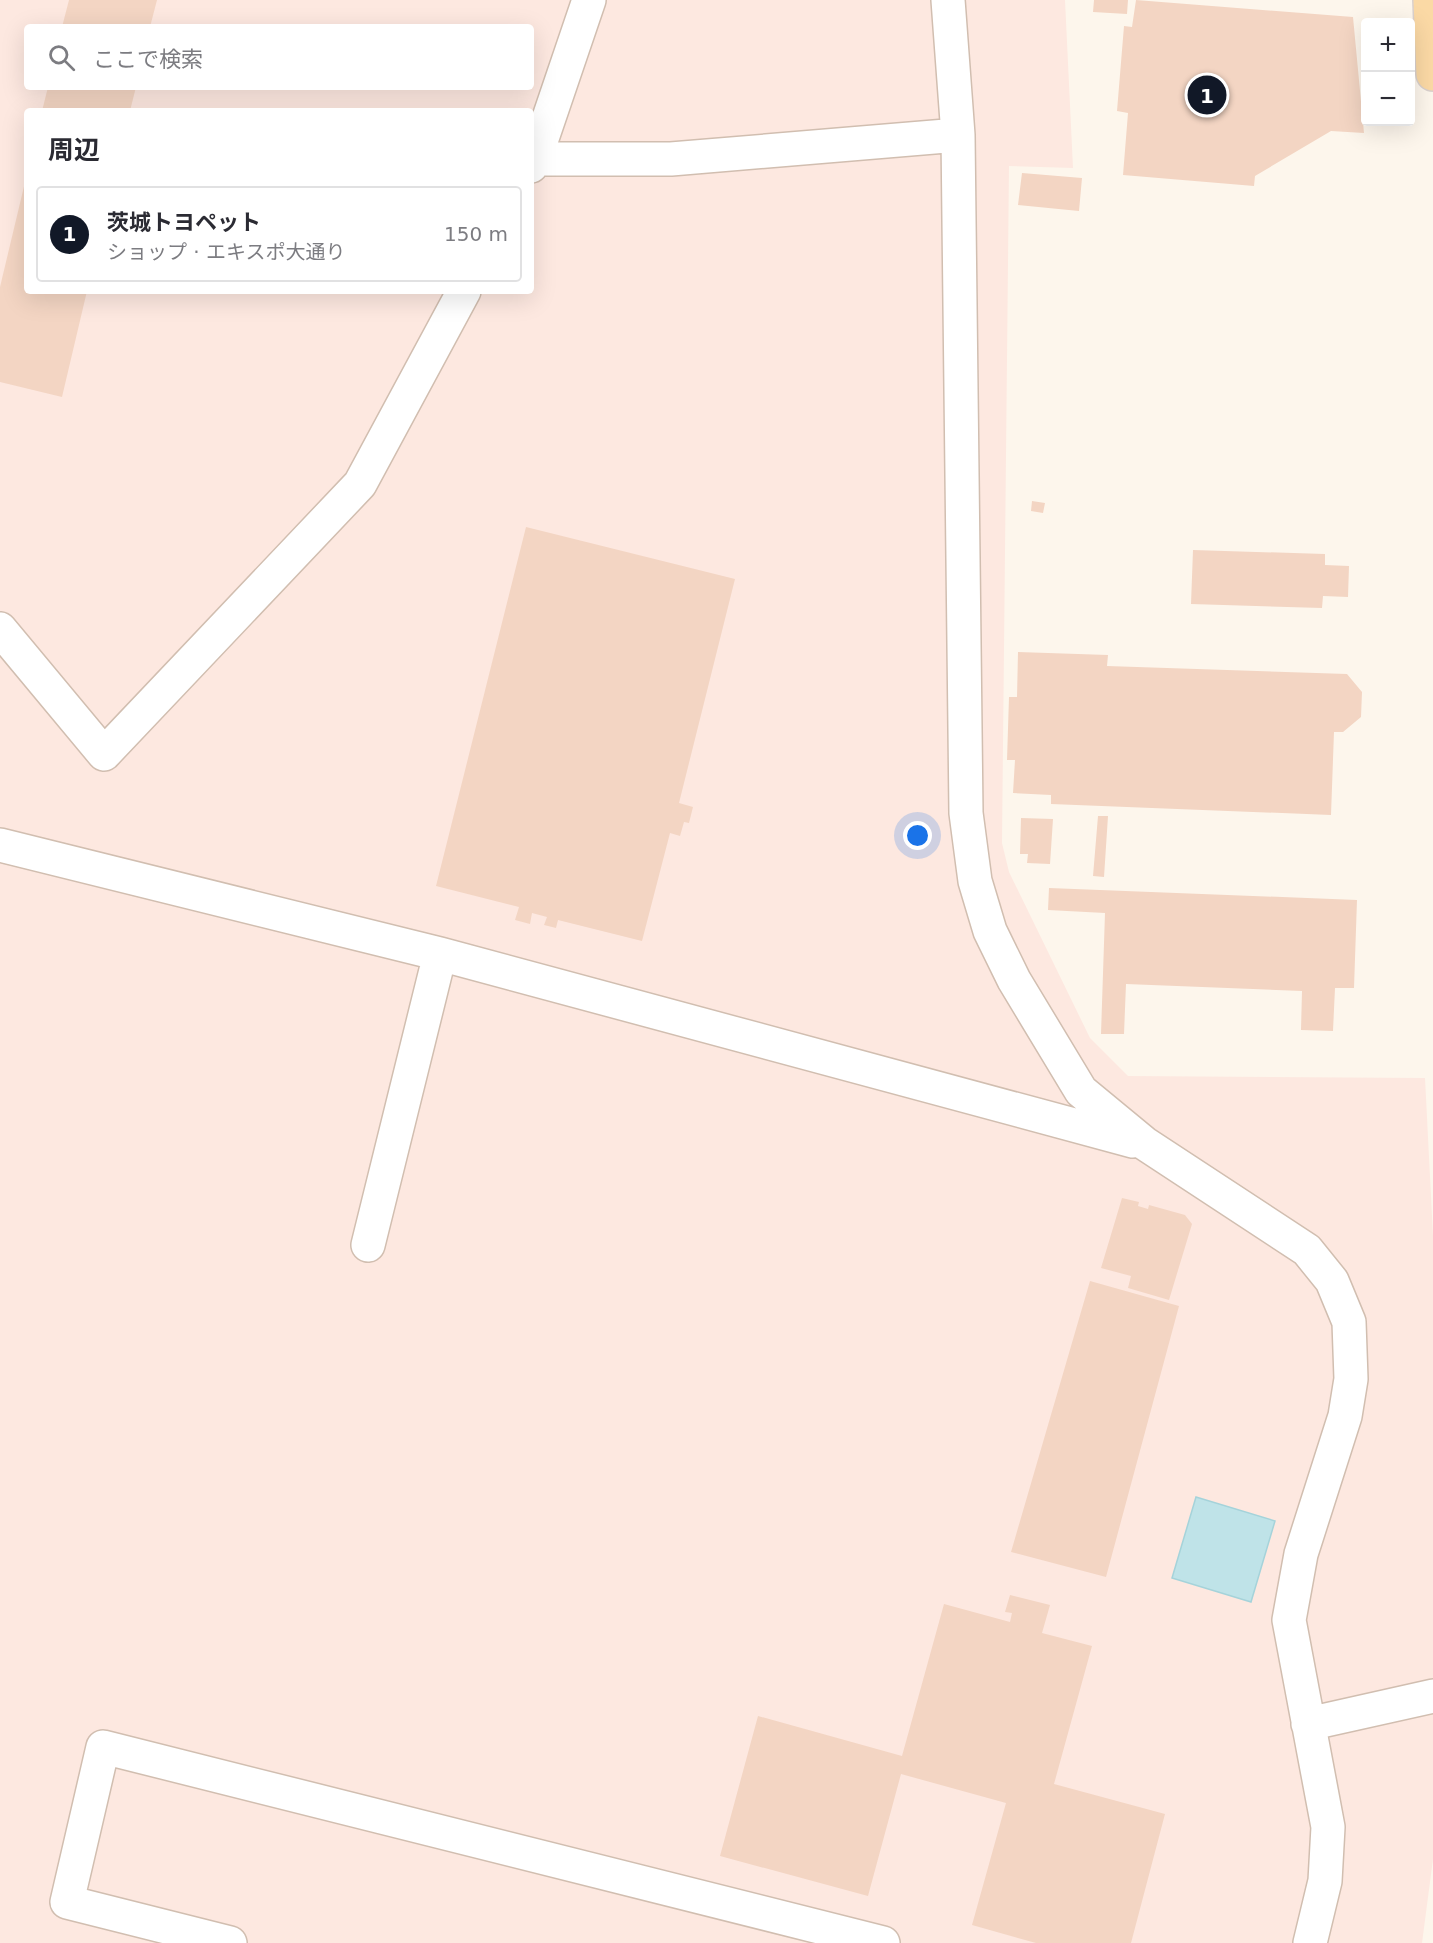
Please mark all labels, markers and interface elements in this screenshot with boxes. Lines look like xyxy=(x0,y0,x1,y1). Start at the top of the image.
map controls xyxy=(1361,18,1415,126)
button: + xyxy=(1361,18,1415,72)
search box xyxy=(24,24,534,90)
icon: search xyxy=(45,41,78,74)
text: ここで検索 xyxy=(93,47,203,72)
pin: 1 xyxy=(1188,72,1226,118)
button: − xyxy=(1361,72,1415,126)
text: 周辺 xyxy=(48,135,100,165)
text: 茨城トヨペット xyxy=(107,210,261,235)
text: 1 xyxy=(63,222,76,246)
text: 150 m xyxy=(444,222,508,246)
text: ショップ · エキスポ大通り xyxy=(107,240,345,264)
your location xyxy=(903,821,932,850)

